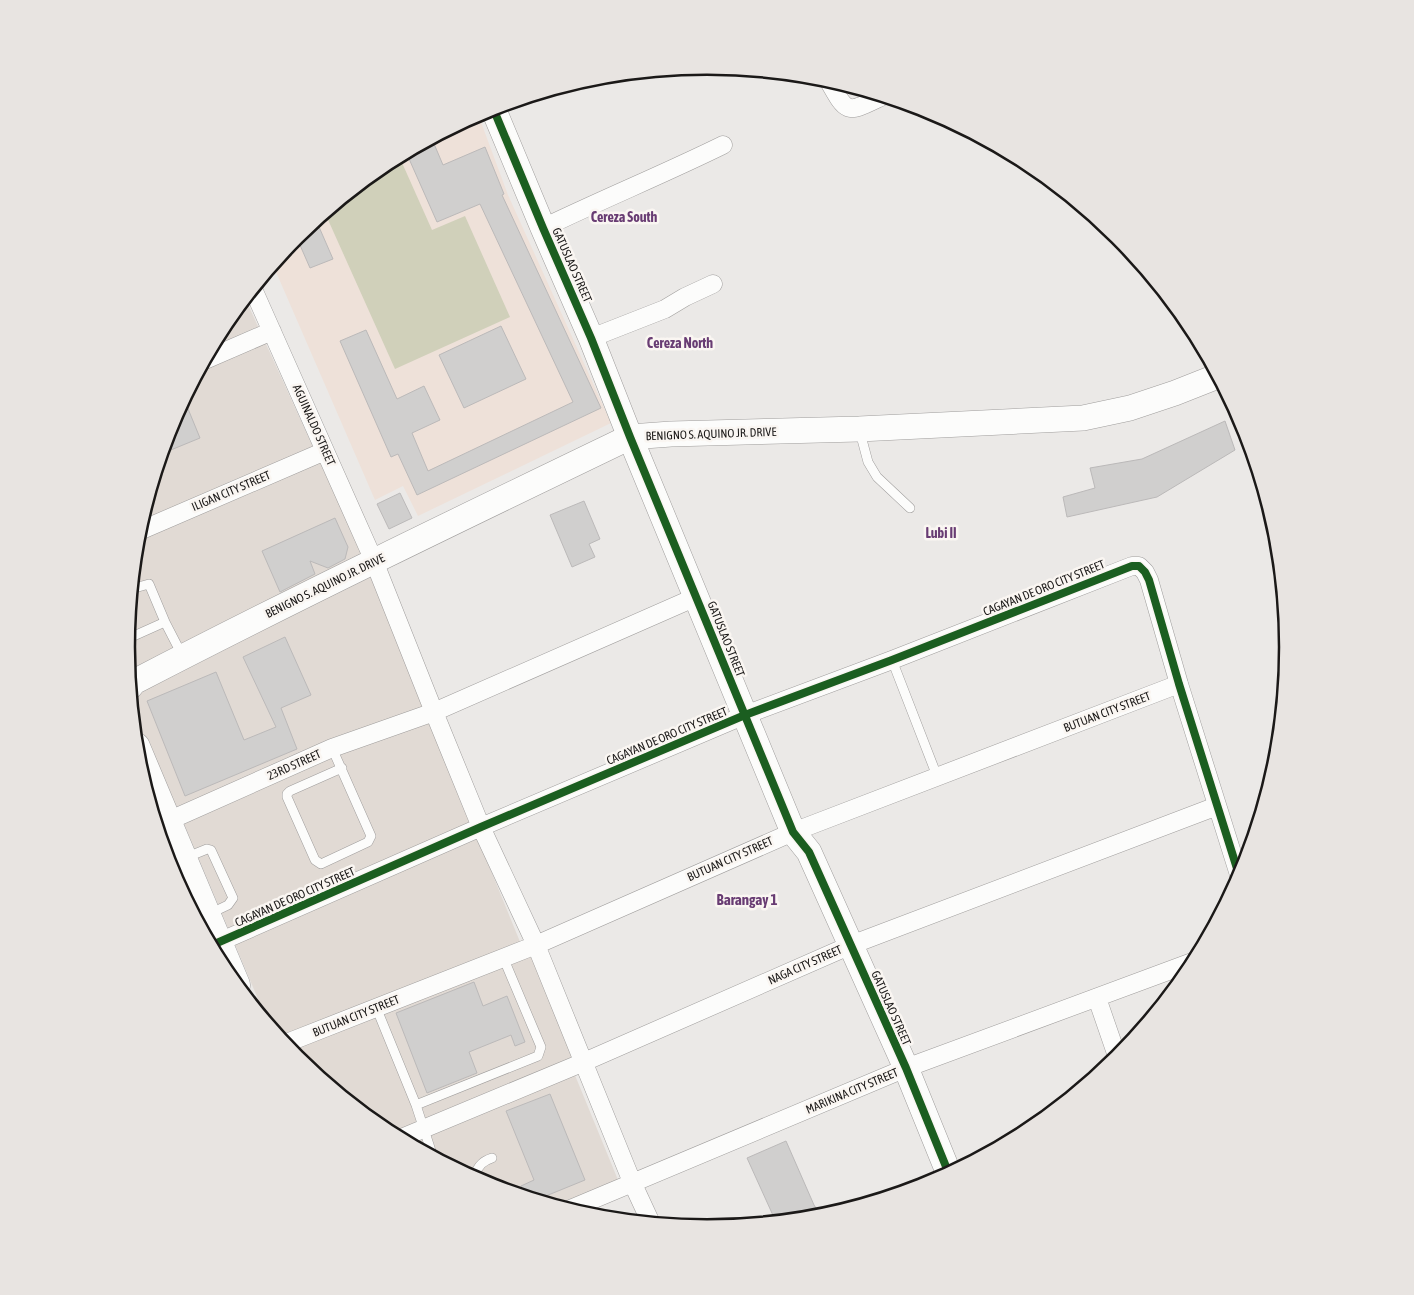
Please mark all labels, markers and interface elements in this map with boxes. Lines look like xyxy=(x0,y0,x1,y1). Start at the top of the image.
district label: Cereza South xyxy=(591,209,658,225)
street label: GATUSLAO STREET xyxy=(549,226,595,305)
district label: Cereza North xyxy=(647,335,713,351)
street label: AGUINALDO STREET xyxy=(290,382,338,468)
street label: BENIGNO S. AQUINO JR. DRIVE xyxy=(645,425,777,443)
street label: ILIGAN CITY STREET xyxy=(189,468,273,514)
district label: Lubi II xyxy=(925,525,957,541)
street label: BENIGNO S. AQUINO JR. DRIVE xyxy=(263,551,387,621)
street label: CAGAYAN DE ORO CITY STREET xyxy=(981,557,1107,619)
street label: GATUSLAO STREET xyxy=(705,599,748,679)
street label: BUTUAN CITY STREET xyxy=(1061,689,1153,735)
street label: CAGAYAN DE ORO CITY STREET xyxy=(605,704,730,768)
street label: 23RD STREET xyxy=(265,747,324,783)
street label: BUTUAN CITY STREET xyxy=(685,834,776,884)
street label: CAGAYAN DE ORO CITY STREET xyxy=(233,864,358,930)
district label: Barangay 1 xyxy=(717,891,777,908)
street label: NAGA CITY STREET xyxy=(766,942,845,988)
street label: GATUSLAO STREET xyxy=(868,969,914,1048)
street label: BUTUAN CITY STREET xyxy=(311,992,402,1040)
street label: MARIKINA CITY STREET xyxy=(804,1065,901,1117)

